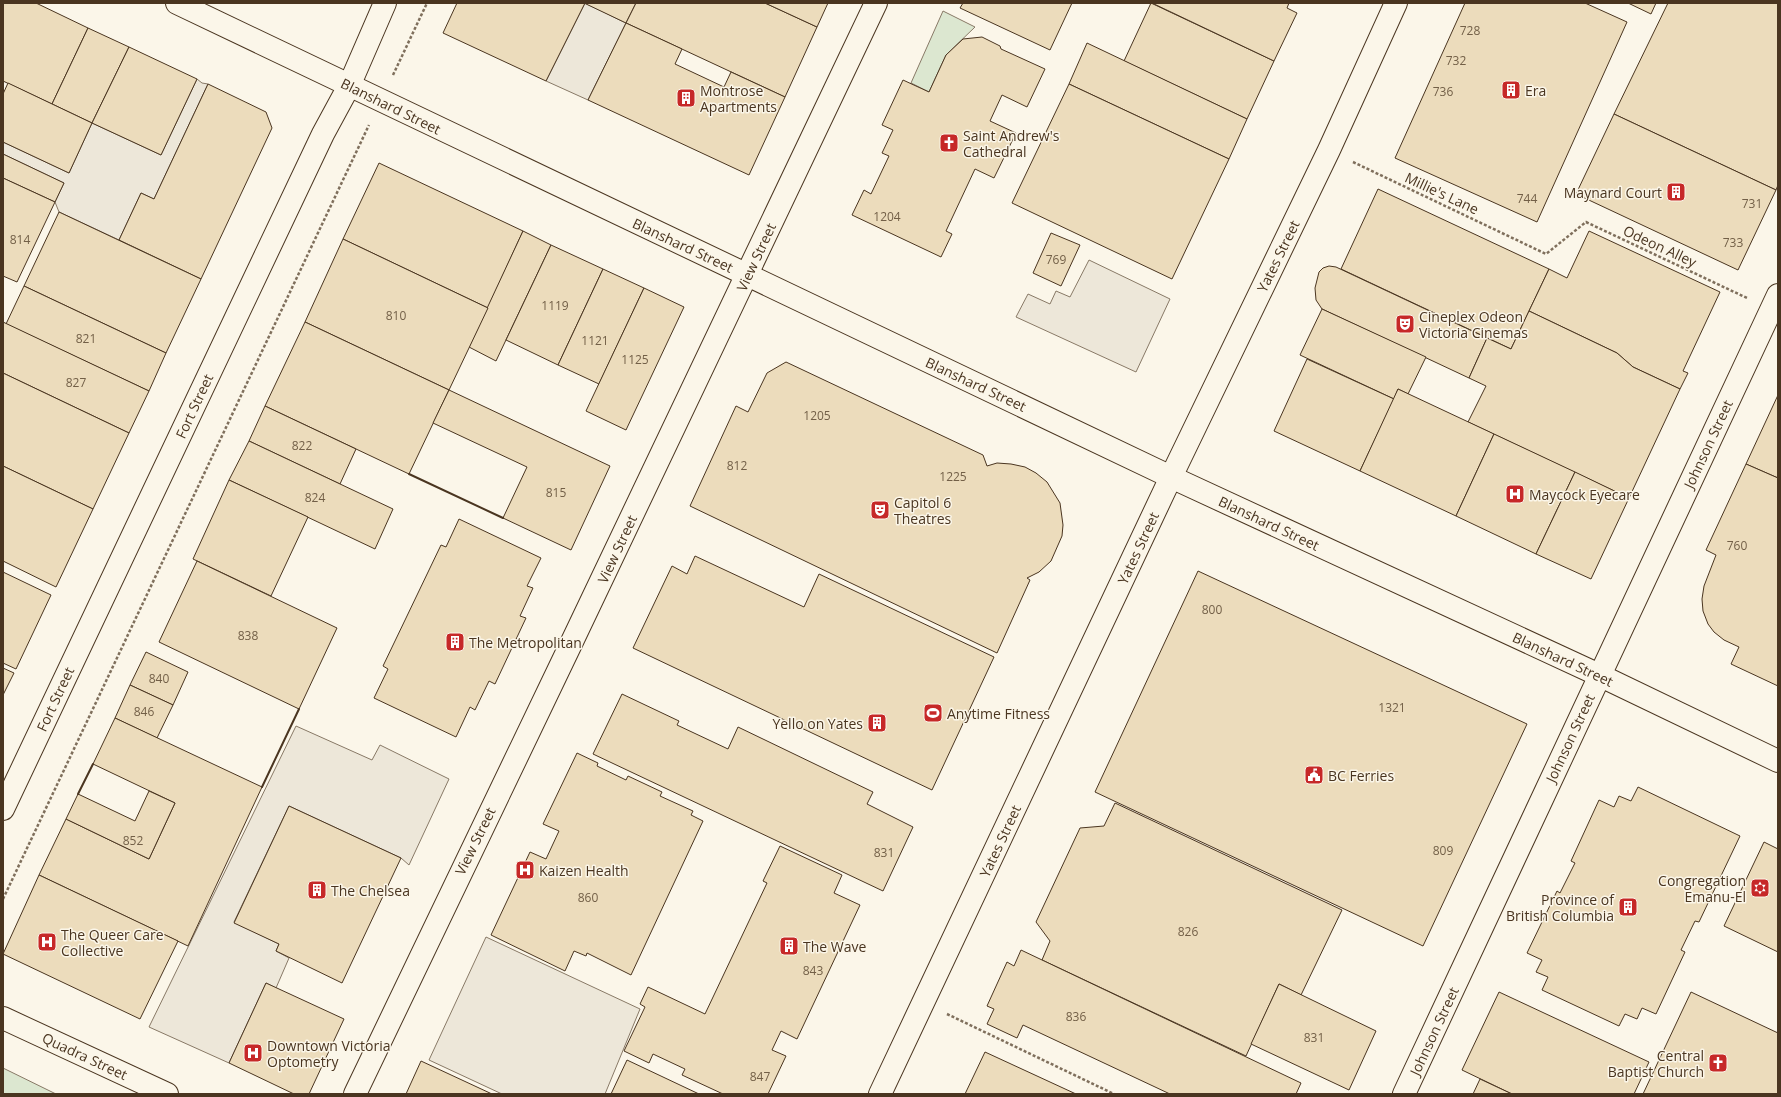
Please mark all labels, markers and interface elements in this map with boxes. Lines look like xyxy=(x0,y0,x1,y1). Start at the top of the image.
house number: 728 xyxy=(1460,22,1480,39)
house number: 732 xyxy=(1446,52,1466,69)
street label: Blanshard Street xyxy=(338,74,444,138)
building icon: Era xyxy=(1500,79,1522,101)
place label: Montrose Apartments xyxy=(700,81,777,116)
place label: Era xyxy=(1525,81,1546,100)
house number: 736 xyxy=(1433,83,1453,100)
building icon: Montrose Apartments xyxy=(675,87,697,109)
place label: Saint Andrew's Cathedral xyxy=(963,126,1060,161)
church icon: Saint Andrew's Cathedral xyxy=(938,132,960,154)
street label: Millie's Lane xyxy=(1402,168,1482,218)
building icon: Maynard Court xyxy=(1665,181,1687,203)
place label: Maynard Court xyxy=(1564,183,1662,202)
house number: 744 xyxy=(1517,190,1537,207)
house number: 731 xyxy=(1742,195,1762,212)
house number: 1204 xyxy=(873,208,901,225)
street label: Blanshard Street xyxy=(630,213,736,277)
street label: Yates Street xyxy=(1252,217,1304,295)
street label: View Street xyxy=(732,220,780,294)
street label: Odeon Alley xyxy=(1620,221,1701,272)
house number: 814 xyxy=(10,231,30,248)
house number: 733 xyxy=(1723,234,1743,251)
house number: 769 xyxy=(1046,251,1066,268)
house number: 1119 xyxy=(541,297,569,314)
house number: 810 xyxy=(386,307,406,324)
place label: Cineplex Odeon Victoria Cinemas xyxy=(1419,307,1528,342)
theatre icon: Cineplex Odeon Victoria Cinemas xyxy=(1394,313,1416,335)
house number: 821 xyxy=(76,330,96,347)
house number: 1121 xyxy=(581,332,609,349)
house number: 1125 xyxy=(621,351,649,368)
street label: Blanshard Street xyxy=(923,352,1029,416)
street label: Fort Street xyxy=(171,371,217,441)
house number: 827 xyxy=(66,374,86,391)
street label: Johnson Street xyxy=(1678,397,1737,493)
house number: 1205 xyxy=(803,407,831,424)
house number: 822 xyxy=(292,437,312,454)
house number: 812 xyxy=(727,457,747,474)
house number: 1225 xyxy=(939,468,967,485)
hospital icon: Maycock Eyecare xyxy=(1504,483,1526,505)
house number: 815 xyxy=(546,484,566,501)
place label: Maycock Eyecare xyxy=(1529,485,1640,504)
house number: 824 xyxy=(305,489,325,506)
street label: Blanshard Street xyxy=(1216,491,1322,555)
place label: Capitol 6 Theatres xyxy=(894,493,952,528)
theatre icon: Capitol 6 Theatres xyxy=(869,499,891,521)
street label: Yates Street xyxy=(1113,509,1163,587)
street label: View Street xyxy=(593,512,641,586)
house number: 760 xyxy=(1727,537,1747,554)
house number: 800 xyxy=(1202,601,1222,618)
house number: 838 xyxy=(238,627,258,644)
street label: Blanshard Street xyxy=(1510,627,1616,691)
building icon: The Metropolitan xyxy=(444,631,466,653)
place label: The Metropolitan xyxy=(469,633,582,652)
street label: Fort Street xyxy=(32,664,78,734)
house number: 840 xyxy=(149,670,169,687)
street label: Johnson Street xyxy=(1540,691,1599,787)
house number: 1321 xyxy=(1378,699,1406,716)
sports icon: Anytime Fitness xyxy=(922,702,944,724)
house number: 846 xyxy=(134,703,154,720)
place label: Anytime Fitness xyxy=(947,704,1050,723)
building icon: Yello on Yates xyxy=(866,712,888,734)
place label: Yello on Yates xyxy=(772,714,863,733)
public building icon: BC Ferries xyxy=(1303,764,1325,786)
place label: BC Ferries xyxy=(1328,766,1394,785)
street label: Yates Street xyxy=(975,802,1025,880)
street label: View Street xyxy=(450,804,500,878)
house number: 852 xyxy=(123,832,143,849)
house number: 809 xyxy=(1433,842,1453,859)
house number: 831 xyxy=(874,844,894,861)
hospital icon: Kaizen Health xyxy=(514,859,536,881)
place label: Kaizen Health xyxy=(539,861,629,880)
place label: Congregation Emanu-El xyxy=(1658,871,1746,906)
synagogue icon: Congregation Emanu-El xyxy=(1749,877,1771,899)
building icon: The Chelsea xyxy=(306,879,328,901)
place label: The Chelsea xyxy=(331,881,410,900)
house number: 860 xyxy=(578,889,598,906)
place label: Province of British Columbia xyxy=(1506,890,1615,925)
building icon: Province of British Columbia xyxy=(1617,896,1639,918)
house number: 826 xyxy=(1178,923,1198,940)
place label: The Queer Care Collective xyxy=(61,925,164,960)
hospital icon: The Queer Care Collective xyxy=(36,931,58,953)
building icon: The Wave xyxy=(778,935,800,957)
place label: The Wave xyxy=(803,937,866,956)
house number: 843 xyxy=(803,962,823,979)
street label: Johnson Street xyxy=(1404,984,1463,1080)
house number: 836 xyxy=(1066,1008,1086,1025)
street label: Quadra Street xyxy=(39,1028,131,1084)
house number: 831 xyxy=(1304,1029,1324,1046)
place label: Downtown Victoria Optometry xyxy=(267,1036,391,1071)
hospital icon: Downtown Victoria Optometry xyxy=(242,1042,264,1064)
place label: Central Baptist Church xyxy=(1608,1046,1704,1081)
church icon: Central Baptist Church xyxy=(1707,1052,1729,1074)
house number: 847 xyxy=(750,1068,770,1085)

